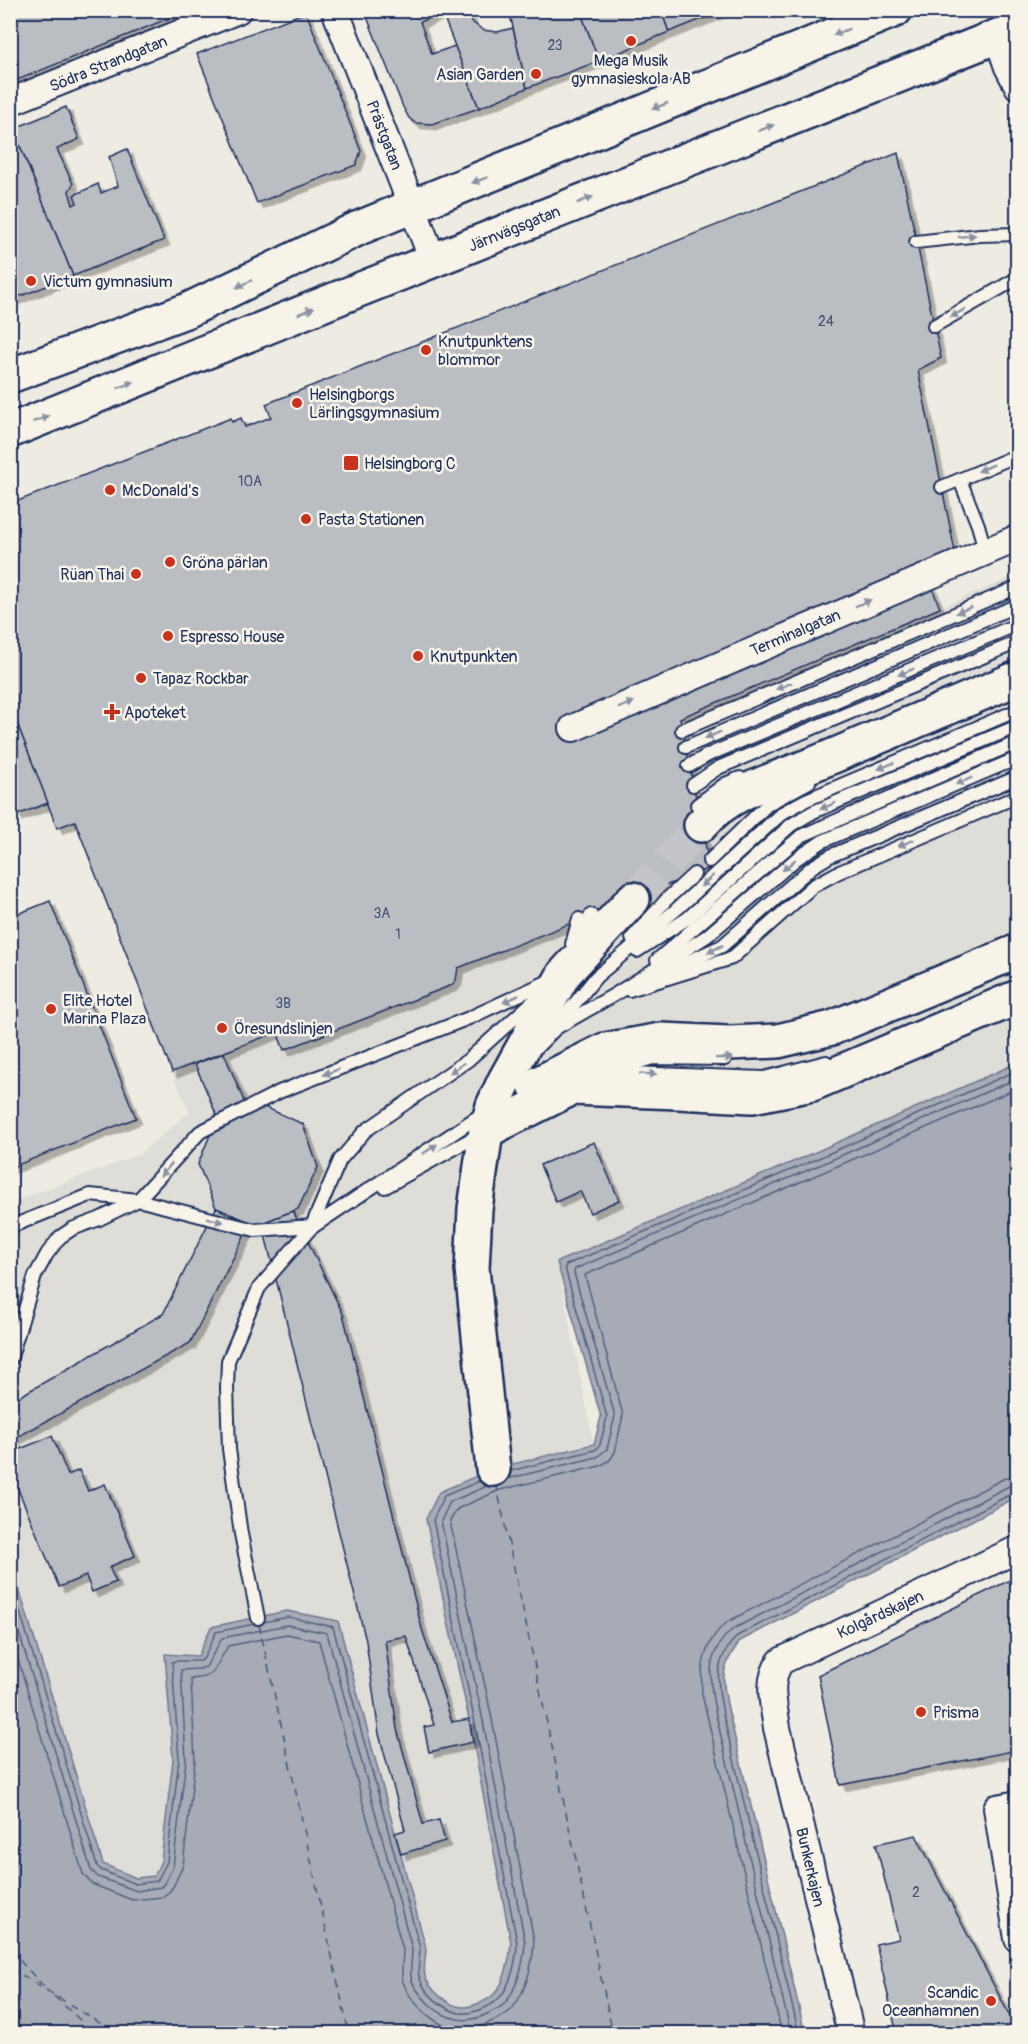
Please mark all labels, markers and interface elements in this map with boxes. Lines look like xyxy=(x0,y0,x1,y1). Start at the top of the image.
one-way arrow xyxy=(831,27,849,37)
street label: Södra Strandgatan xyxy=(47,31,170,97)
marker: Mega Musik gymnasieskola AB xyxy=(624,34,638,48)
house number: 23 xyxy=(547,37,563,54)
place label: Mega Musik gymnasieskola AB xyxy=(571,51,691,89)
place label: Asian Garden xyxy=(436,65,524,85)
marker: Asian Garden xyxy=(529,67,543,81)
street label: Prästgatan xyxy=(362,98,406,173)
one-way arrow xyxy=(651,102,669,111)
one-way arrow xyxy=(757,123,775,133)
one-way arrow xyxy=(470,175,488,185)
one-way arrow xyxy=(576,195,594,204)
street label: Järnvägsgatan xyxy=(465,201,563,256)
one-way arrow xyxy=(957,231,976,241)
place label: Victum gymnasium xyxy=(43,272,173,292)
marker: Victum gymnasium xyxy=(24,274,38,288)
one-way arrow xyxy=(235,279,252,289)
one-way arrow xyxy=(297,306,315,315)
one-way arrow xyxy=(949,308,966,318)
house number: 24 xyxy=(818,313,834,330)
place label: Knutpunktens blommor xyxy=(438,332,532,370)
marker: Knutpunktens blommor xyxy=(419,343,433,357)
one-way arrow xyxy=(117,380,135,390)
place label: Helsingborgs Lärlingsgymnasium xyxy=(309,385,439,423)
marker: Helsingborgs Lärlingsgymnasium xyxy=(290,396,304,410)
one-way arrow xyxy=(32,413,50,423)
marker: Helsingborg C xyxy=(342,454,360,472)
place label: Helsingborg C xyxy=(364,454,456,474)
one-way arrow xyxy=(977,463,995,473)
house number: 10A xyxy=(238,473,262,490)
place label: McDonald's xyxy=(122,481,199,501)
marker: McDonald's xyxy=(103,483,117,497)
place label: Pasta Stationen xyxy=(318,510,424,530)
marker: Pasta Stationen xyxy=(299,512,313,526)
place label: Gröna pärlan xyxy=(182,553,268,573)
marker: Gröna pärlan xyxy=(163,555,177,569)
place label: Rüan Thai xyxy=(60,565,124,585)
marker: Rüan Thai xyxy=(129,567,143,581)
one-way arrow xyxy=(855,598,873,608)
street label: Terminalgatan xyxy=(747,605,844,661)
one-way arrow xyxy=(954,605,972,615)
place label: Espresso House xyxy=(180,627,285,647)
marker: Espresso House xyxy=(161,629,175,643)
place label: Knutpunkten xyxy=(430,647,518,667)
marker: Knutpunkten xyxy=(411,649,425,663)
one-way arrow xyxy=(896,667,914,677)
place label: Tapaz Rockbar xyxy=(153,669,249,689)
marker: Tapaz Rockbar xyxy=(134,671,148,685)
one-way arrow xyxy=(775,681,793,691)
one-way arrow xyxy=(618,700,636,710)
place label: Apoteket xyxy=(124,703,186,723)
marker: Apoteket xyxy=(105,705,119,719)
one-way arrow xyxy=(703,730,721,740)
one-way arrow xyxy=(878,761,895,770)
one-way arrow xyxy=(954,776,972,786)
one-way arrow xyxy=(819,801,837,811)
one-way arrow xyxy=(896,838,914,848)
one-way arrow xyxy=(782,858,797,871)
one-way arrow xyxy=(700,874,715,887)
house number: 3A xyxy=(374,905,390,922)
house number: 1 xyxy=(395,926,401,943)
one-way arrow xyxy=(706,945,723,954)
place label: Elite Hotel Marina Plaza xyxy=(63,991,146,1029)
one-way arrow xyxy=(503,994,520,1003)
house number: 3B xyxy=(275,995,291,1012)
marker: Elite Hotel Marina Plaza xyxy=(44,1002,58,1016)
place label: Öresundslinjen xyxy=(234,1019,333,1039)
marker: Öresundslinjen xyxy=(215,1021,229,1035)
one-way arrow xyxy=(714,1054,733,1063)
one-way arrow xyxy=(449,1062,465,1073)
one-way arrow xyxy=(321,1067,339,1077)
one-way arrow xyxy=(638,1069,657,1079)
one-way arrow xyxy=(422,1143,438,1154)
one-way arrow xyxy=(160,1162,173,1177)
one-way arrow xyxy=(207,1216,225,1225)
street label: Kolgårdskajen xyxy=(834,1586,927,1644)
place label: Prisma xyxy=(933,1703,979,1723)
marker: Prisma xyxy=(914,1705,928,1719)
street label: Bunkerkajen xyxy=(791,1826,829,1909)
house number: 2 xyxy=(912,1884,920,1901)
place label: Scandic Oceanhamnen xyxy=(882,1983,979,2021)
marker: Scandic Oceanhamnen xyxy=(984,1994,998,2008)

